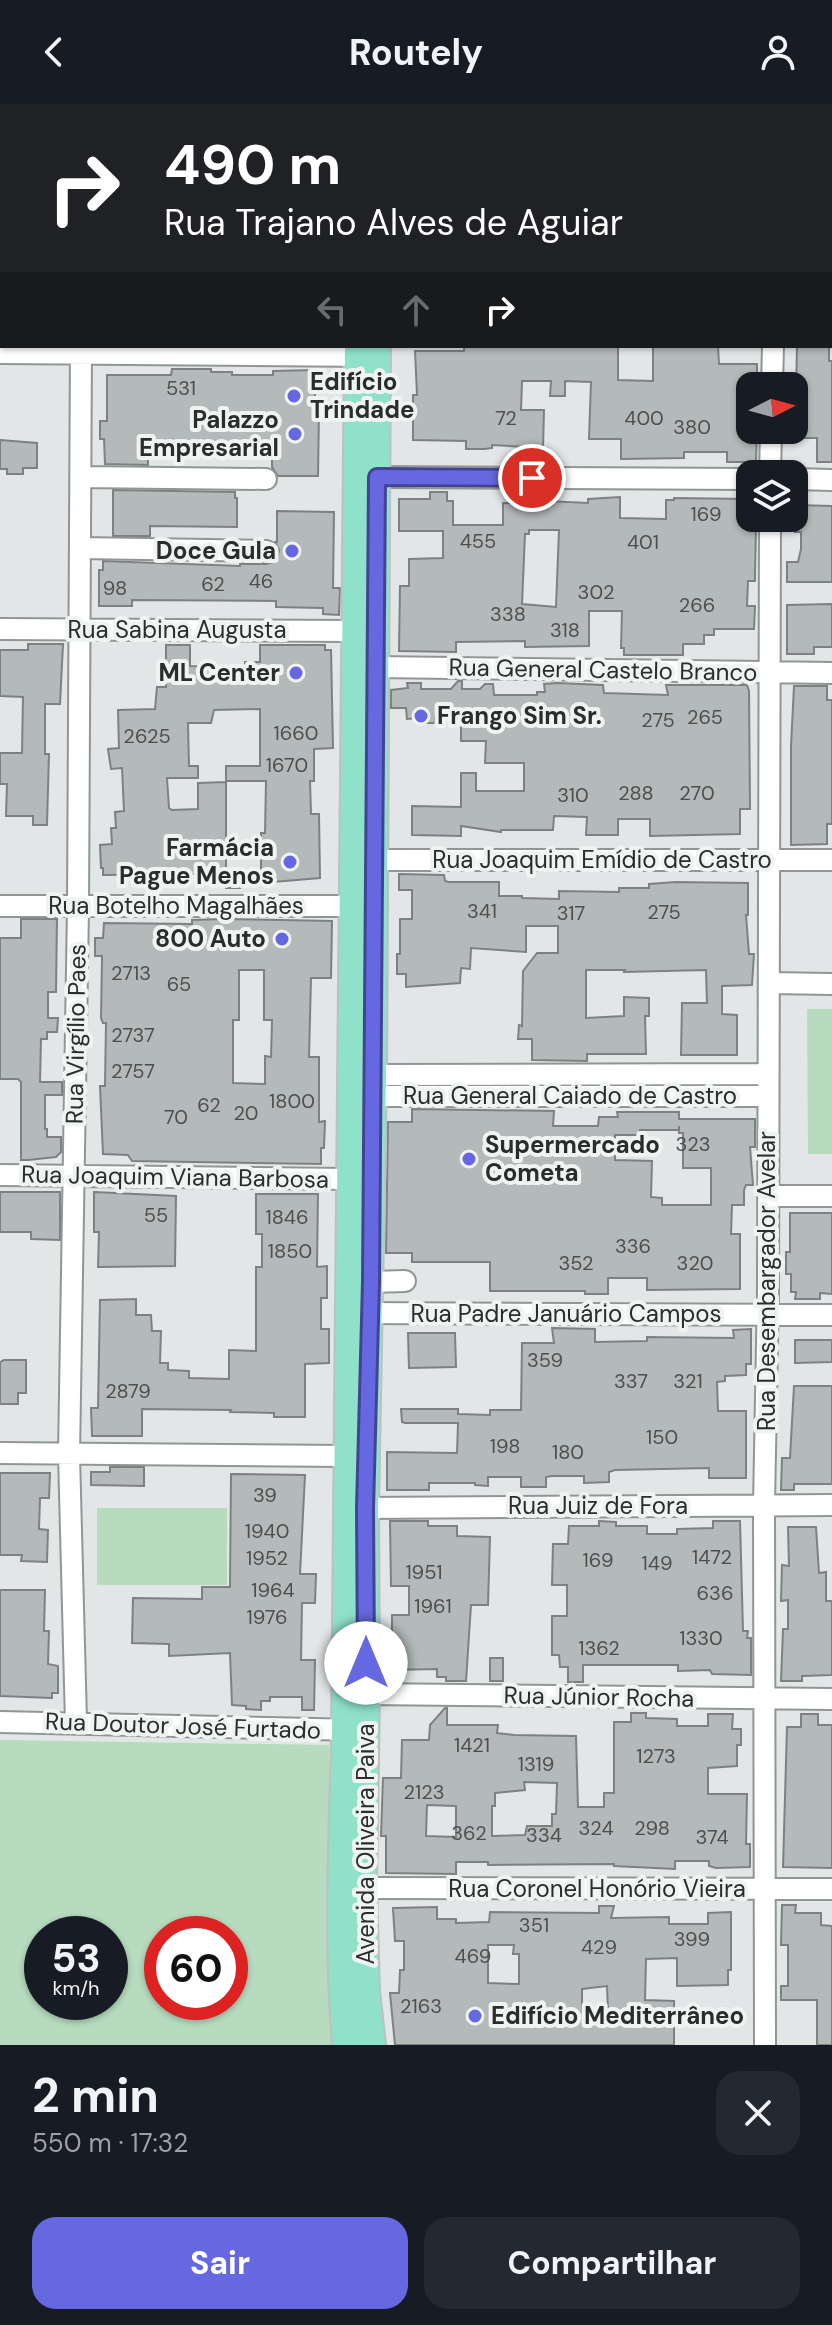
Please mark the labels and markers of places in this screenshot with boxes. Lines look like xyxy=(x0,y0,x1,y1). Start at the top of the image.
place label: Edifício Trindade xyxy=(310,366,414,425)
marker: Edifício Trindade xyxy=(285,387,303,405)
place label: Palazzo Empresarial xyxy=(139,404,279,463)
marker: Palazzo Empresarial xyxy=(286,425,304,443)
pin xyxy=(498,444,566,512)
place label: Doce Gula xyxy=(156,535,276,566)
marker: Doce Gula xyxy=(283,542,301,560)
place label: ML Center xyxy=(158,657,280,688)
marker: ML Center xyxy=(287,664,305,682)
place label: Frango Sim Sr. xyxy=(437,700,602,731)
marker: Frango Sim Sr. xyxy=(412,707,430,725)
place label: Farmácia Pague Menos xyxy=(119,832,274,891)
marker: Farmácia Pague Menos xyxy=(281,853,299,871)
place label: 800 Auto xyxy=(155,923,266,954)
marker: 800 Auto xyxy=(273,930,291,948)
place label: Supermercado Cometa xyxy=(485,1129,660,1188)
marker: Supermercado Cometa xyxy=(460,1150,478,1168)
place label: Edifício Mediterrâneo xyxy=(491,2000,744,2031)
marker: Edifício Mediterrâneo xyxy=(466,2007,484,2025)

